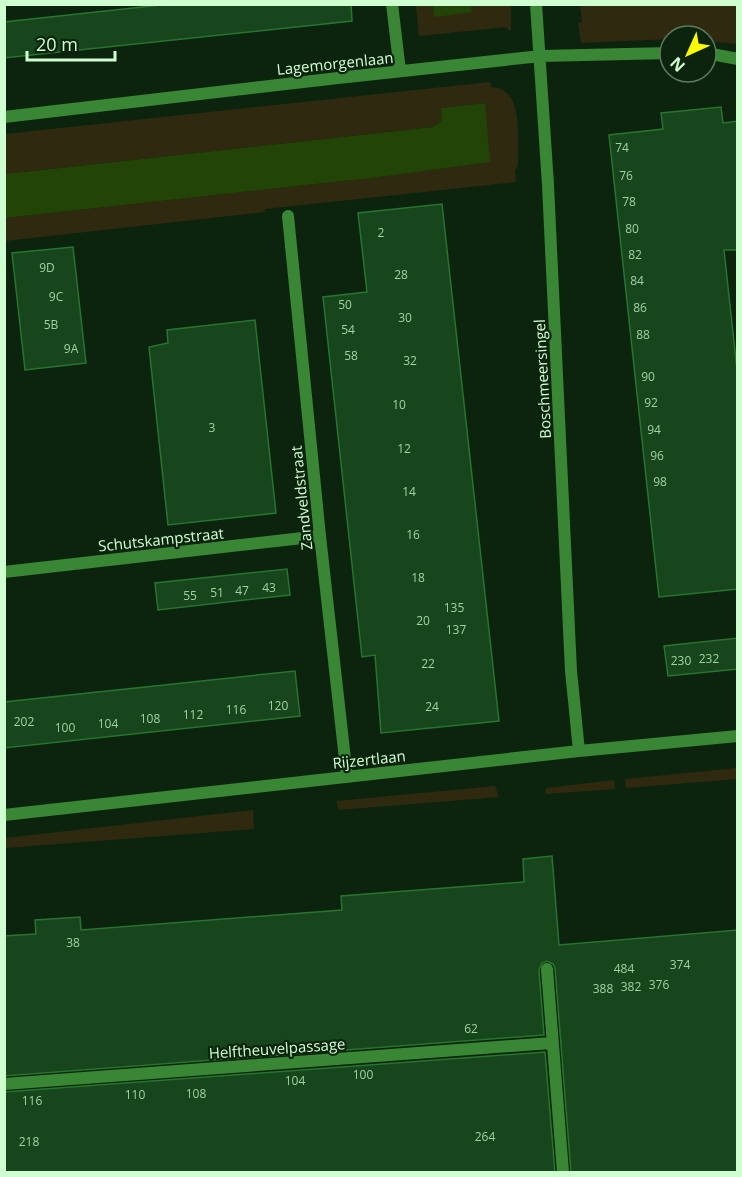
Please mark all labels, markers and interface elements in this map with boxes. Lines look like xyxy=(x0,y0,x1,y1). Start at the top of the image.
scale bar xyxy=(27,24,116,62)
north arrow xyxy=(658,24,718,84)
text: 20 m xyxy=(36,32,78,56)
street label: Lagemorgenlaan xyxy=(276,47,394,79)
text: N xyxy=(665,52,690,77)
house number: 74 xyxy=(615,139,629,156)
house number: 76 xyxy=(619,167,633,184)
house number: 78 xyxy=(622,193,636,210)
house number: 80 xyxy=(625,220,639,237)
house number: 2 xyxy=(378,224,385,241)
house number: 82 xyxy=(628,246,642,263)
house number: 9D xyxy=(39,259,55,276)
house number: 28 xyxy=(394,266,408,283)
house number: 84 xyxy=(630,272,644,289)
house number: 9C xyxy=(49,288,64,305)
house number: 50 xyxy=(338,296,352,313)
house number: 86 xyxy=(633,299,647,316)
house number: 30 xyxy=(398,309,412,326)
house number: 5B xyxy=(44,316,59,333)
street label: Boschmeersingel xyxy=(529,319,555,439)
house number: 54 xyxy=(341,321,355,338)
house number: 88 xyxy=(636,326,650,343)
house number: 9A xyxy=(64,340,79,357)
house number: 58 xyxy=(344,347,358,364)
house number: 32 xyxy=(403,352,417,369)
house number: 90 xyxy=(641,368,655,385)
house number: 92 xyxy=(644,394,658,411)
house number: 10 xyxy=(392,396,406,413)
house number: 3 xyxy=(209,419,216,436)
house number: 94 xyxy=(647,421,661,438)
house number: 12 xyxy=(397,440,411,457)
street label: Zandveldstraat xyxy=(286,445,316,551)
house number: 96 xyxy=(650,447,664,464)
house number: 98 xyxy=(653,473,667,490)
house number: 14 xyxy=(402,483,416,500)
street label: Schutskampstraat xyxy=(97,522,225,556)
house number: 16 xyxy=(406,526,420,543)
house number: 18 xyxy=(411,569,425,586)
house number: 43 xyxy=(262,579,276,596)
house number: 47 xyxy=(235,582,249,599)
house number: 51 xyxy=(210,584,224,601)
house number: 55 xyxy=(183,587,197,604)
house number: 135 xyxy=(444,599,464,616)
house number: 20 xyxy=(416,612,430,629)
house number: 137 xyxy=(446,621,466,638)
house number: 232 xyxy=(699,650,719,667)
house number: 230 xyxy=(671,652,691,669)
house number: 22 xyxy=(421,655,435,672)
house number: 120 xyxy=(268,697,288,714)
house number: 24 xyxy=(425,698,439,715)
house number: 116 xyxy=(226,701,246,718)
house number: 112 xyxy=(183,706,203,723)
house number: 108 xyxy=(140,710,160,727)
house number: 202 xyxy=(14,713,34,730)
house number: 104 xyxy=(98,715,118,732)
house number: 100 xyxy=(55,719,75,736)
street label: Rijzertlaan xyxy=(331,745,407,773)
house number: 38 xyxy=(66,934,80,951)
house number: 374 xyxy=(670,956,690,973)
house number: 484 xyxy=(614,960,634,977)
house number: 376 xyxy=(649,976,669,993)
house number: 382 xyxy=(621,978,641,995)
house number: 388 xyxy=(593,980,613,997)
house number: 62 xyxy=(464,1020,478,1037)
street label: Helftheuvelpassage xyxy=(208,1033,346,1063)
house number: 100 xyxy=(353,1066,373,1083)
house number: 104 xyxy=(285,1072,305,1089)
house number: 108 xyxy=(186,1085,206,1102)
house number: 110 xyxy=(125,1086,145,1103)
house number: 116 xyxy=(22,1092,42,1109)
house number: 264 xyxy=(475,1128,495,1145)
house number: 218 xyxy=(19,1133,39,1150)

